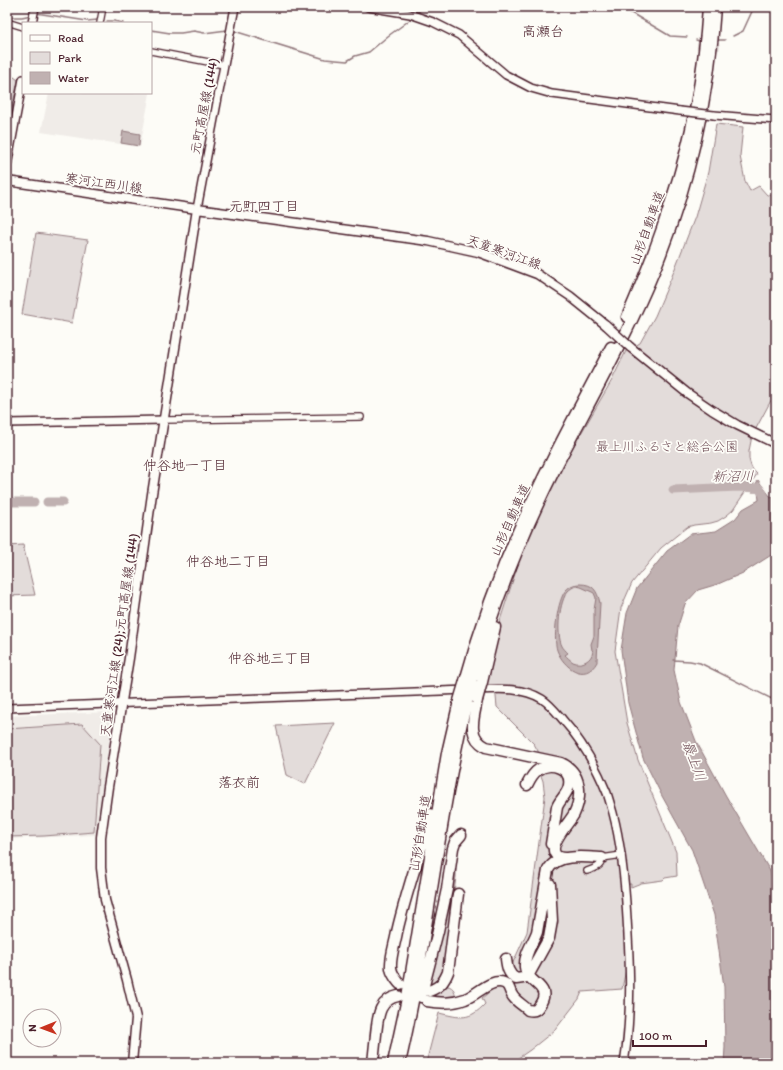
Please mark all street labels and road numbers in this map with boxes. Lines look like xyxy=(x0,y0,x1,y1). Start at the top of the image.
street label: 元町高屋線 (144) xyxy=(187,56,221,156)
street label: 寒河江西川線 xyxy=(64,170,145,196)
street label: 山形自動車道 xyxy=(627,189,667,267)
street label: 天童寒河江線 xyxy=(465,232,544,273)
street label: 山形自動車道 xyxy=(487,481,533,559)
street label: 天童寒河江線 (24);元町高屋線 (144) xyxy=(97,532,141,738)
street label: 山形自動車道 xyxy=(406,793,434,873)

